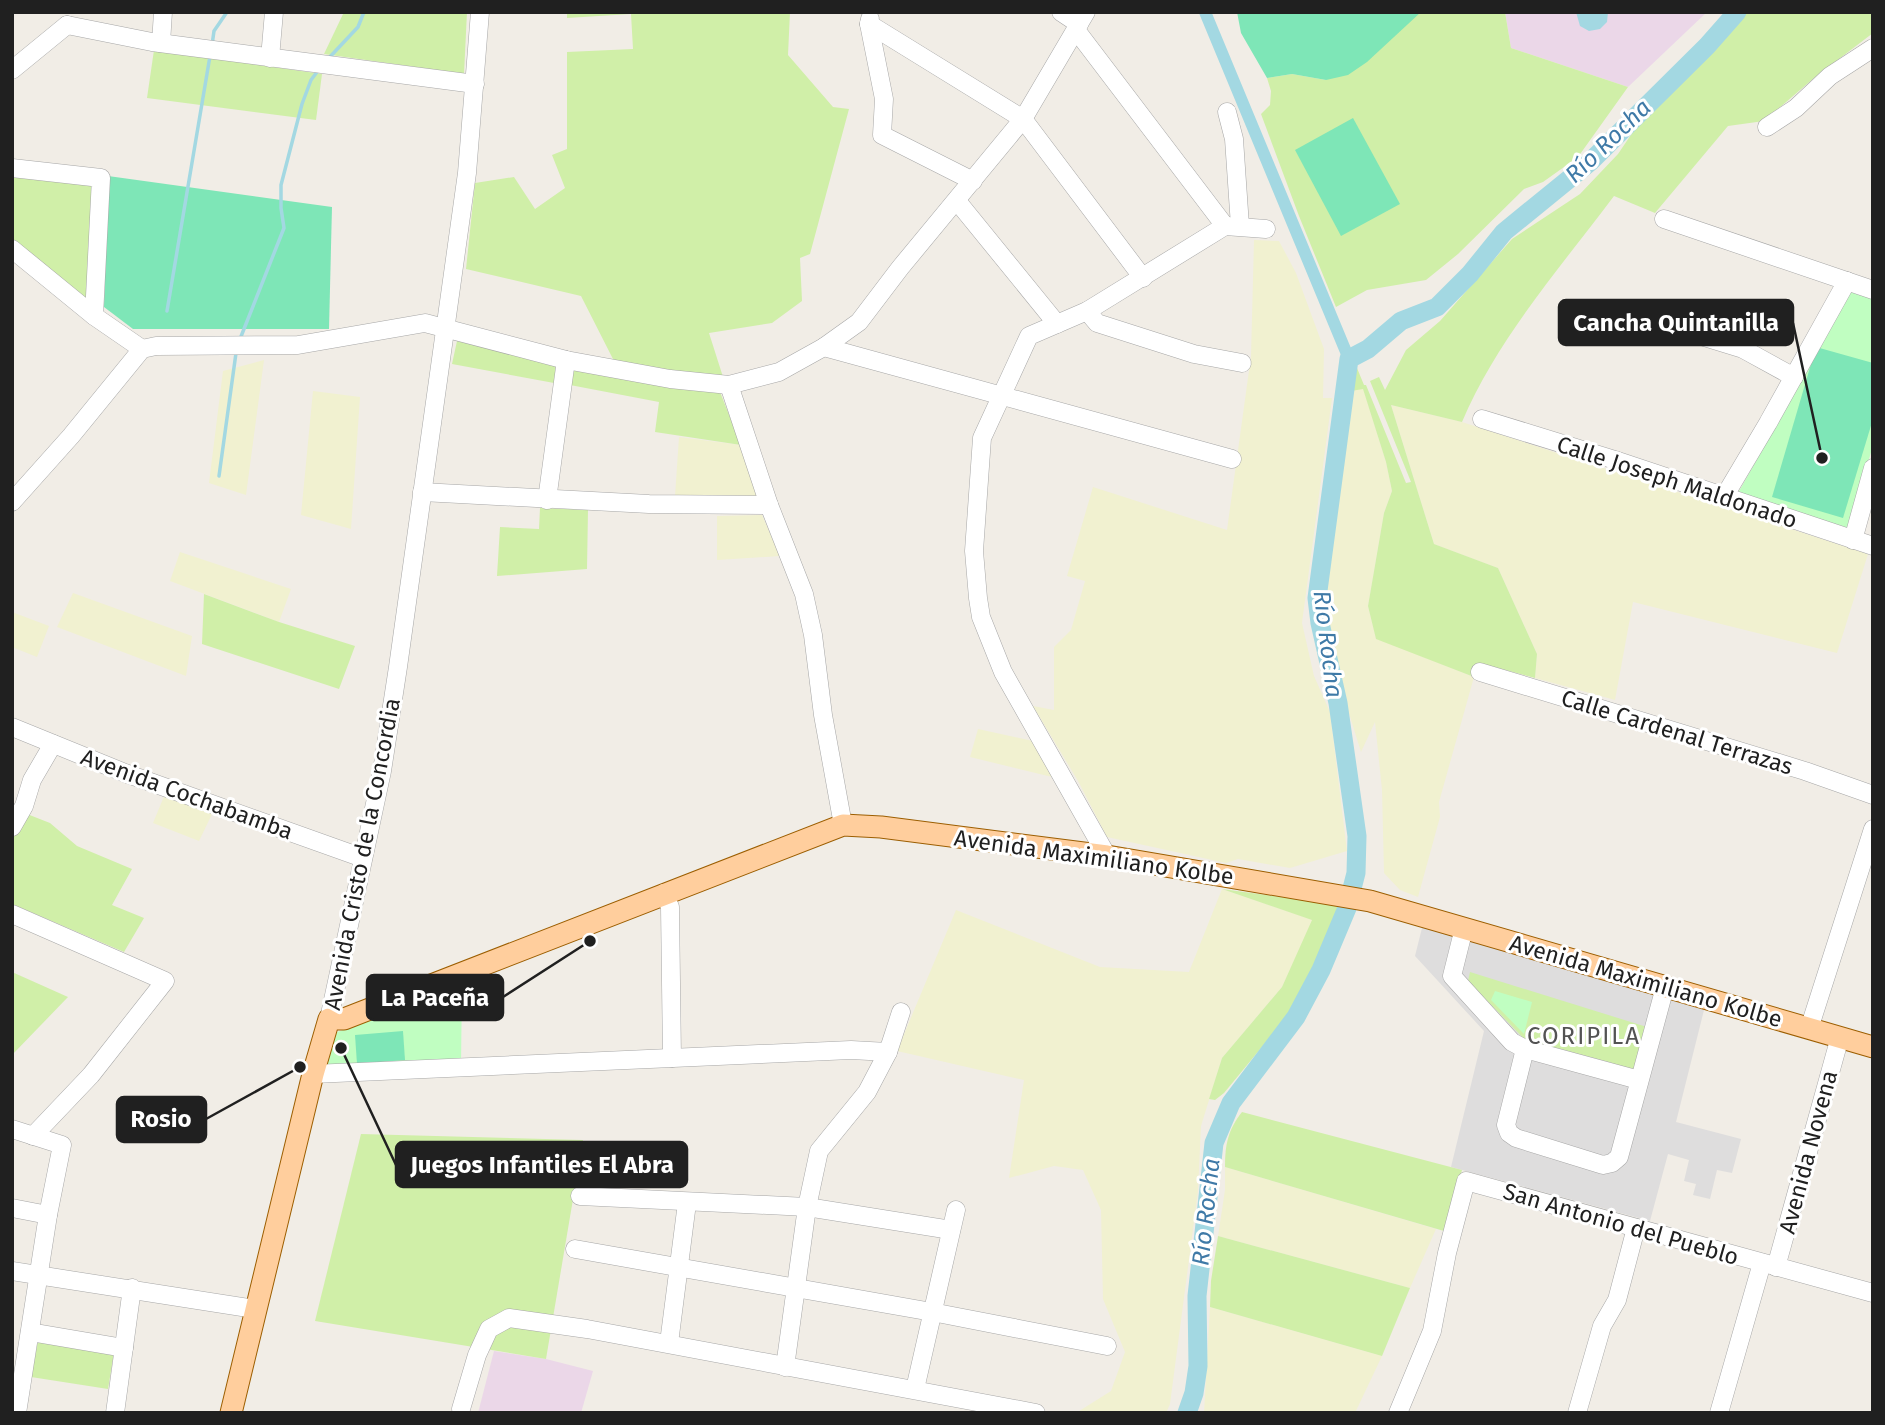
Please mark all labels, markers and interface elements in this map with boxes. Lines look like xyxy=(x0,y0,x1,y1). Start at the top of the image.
water label: Río Rocha xyxy=(1559,93,1657,189)
callout: Cancha Quintanilla xyxy=(1559,300,1793,345)
text: Cancha Quintanilla xyxy=(1573,309,1779,337)
street label: Calle Joseph Maldonado xyxy=(1553,430,1801,534)
water label: Río Rocha xyxy=(1308,589,1348,699)
street label: Calle Cardenal Terrazas xyxy=(1558,683,1796,781)
street label: Avenida Cristo de la Concordia xyxy=(318,696,406,1012)
street label: Avenida Cochabamba xyxy=(77,743,297,845)
street label: Avenida Maximiliano Kolbe xyxy=(953,824,1235,890)
street label: Avenida Maximiliano Kolbe xyxy=(1507,929,1785,1033)
callout: La Paceña xyxy=(367,975,503,1020)
text: La Paceña xyxy=(381,984,489,1012)
district label: CORIPILA xyxy=(1527,1022,1641,1050)
street label: Avenida Novena xyxy=(1773,1067,1843,1237)
callout: Rosio xyxy=(117,1097,206,1142)
text: Rosio xyxy=(131,1105,191,1133)
callout: Juegos Infantiles El Abra xyxy=(396,1142,687,1187)
text: Juegos Infantiles El Abra xyxy=(409,1151,674,1179)
water label: Río Rocha xyxy=(1186,1157,1226,1267)
street label: San Antonio del Pueblo xyxy=(1500,1177,1742,1271)

